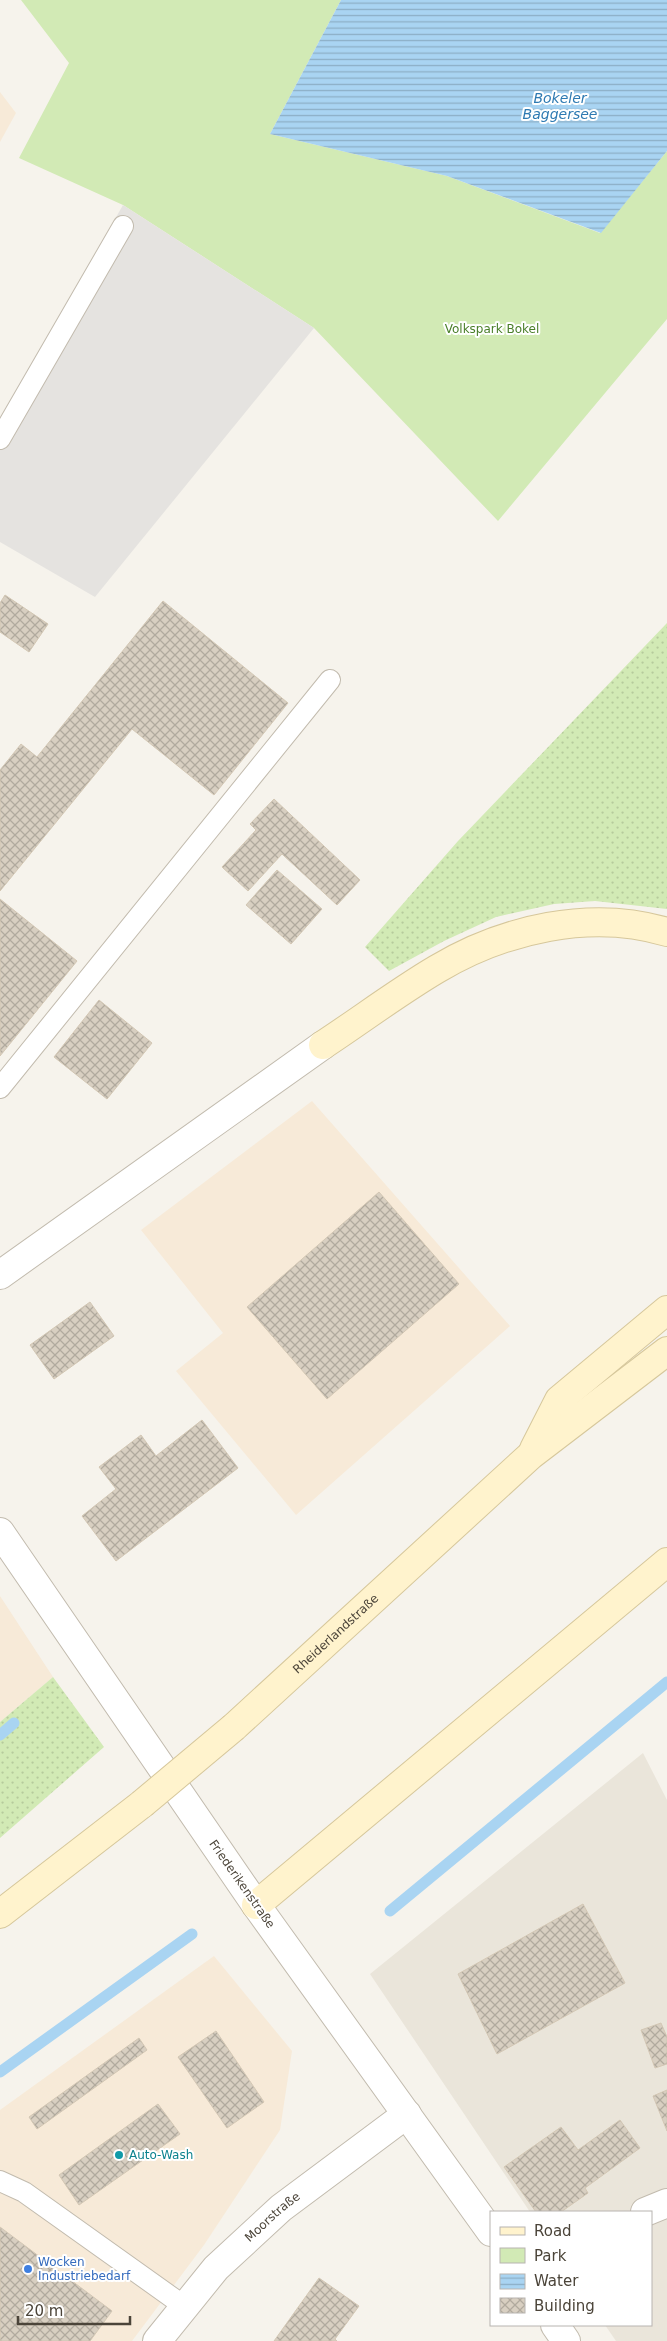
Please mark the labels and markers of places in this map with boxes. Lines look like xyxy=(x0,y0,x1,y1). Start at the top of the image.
place label: Auto-Wash xyxy=(129,2148,193,2162)
marker: Auto-Wash xyxy=(113,2149,125,2161)
place label: Wocken Industriebedarf xyxy=(38,2255,131,2283)
marker: Wocken Industriebedarf xyxy=(22,2263,34,2275)

